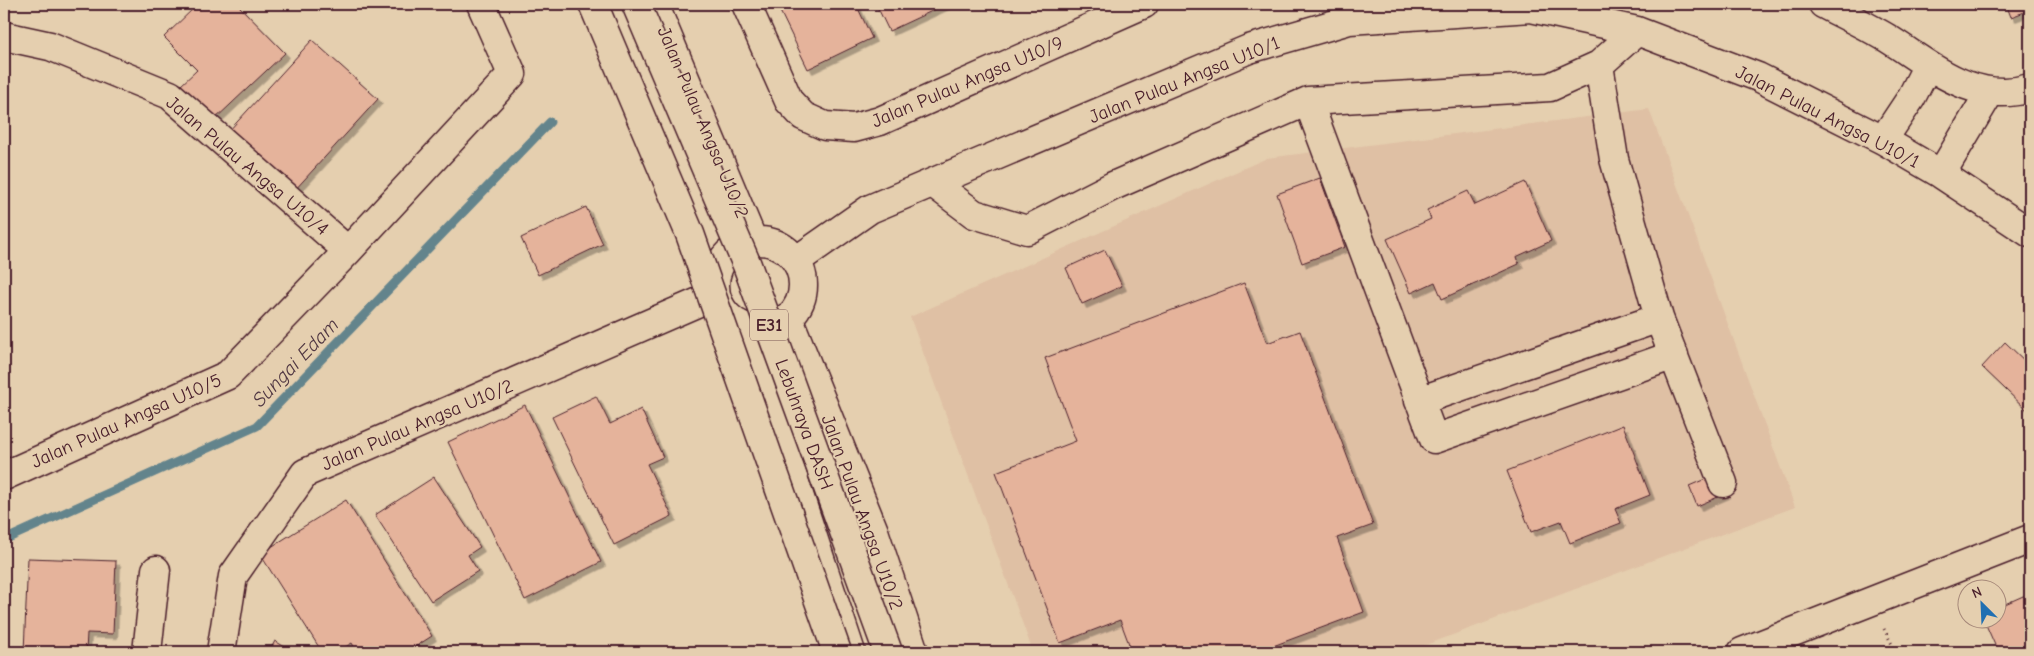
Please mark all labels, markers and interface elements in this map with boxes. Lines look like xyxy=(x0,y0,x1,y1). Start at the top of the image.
street label: Jalan Pulau Angsa U10/2 xyxy=(653,23,753,221)
street label: Jalan Pulau Angsa U10/9 xyxy=(868,32,1066,132)
street label: Jalan Pulau Angsa U10/1 xyxy=(1086,32,1283,128)
street label: Jalan Pulau Angsa U10/1 xyxy=(1732,61,1923,173)
street label: Jalan Pulau Angsa U10/4 xyxy=(162,91,333,240)
road number: E31 xyxy=(750,310,788,340)
water label: Sungai Edam xyxy=(247,313,343,411)
street label: Lebuhraya DASH xyxy=(770,356,838,493)
street label: Jalan Pulau Angsa U10/5 xyxy=(28,369,225,473)
street label: Jalan Pulau Angsa U10/2 xyxy=(318,375,516,475)
street label: Jalan Pulau Angsa U10/2 xyxy=(817,412,908,613)
north arrow xyxy=(1956,578,2006,628)
text: N xyxy=(1969,583,1985,602)

